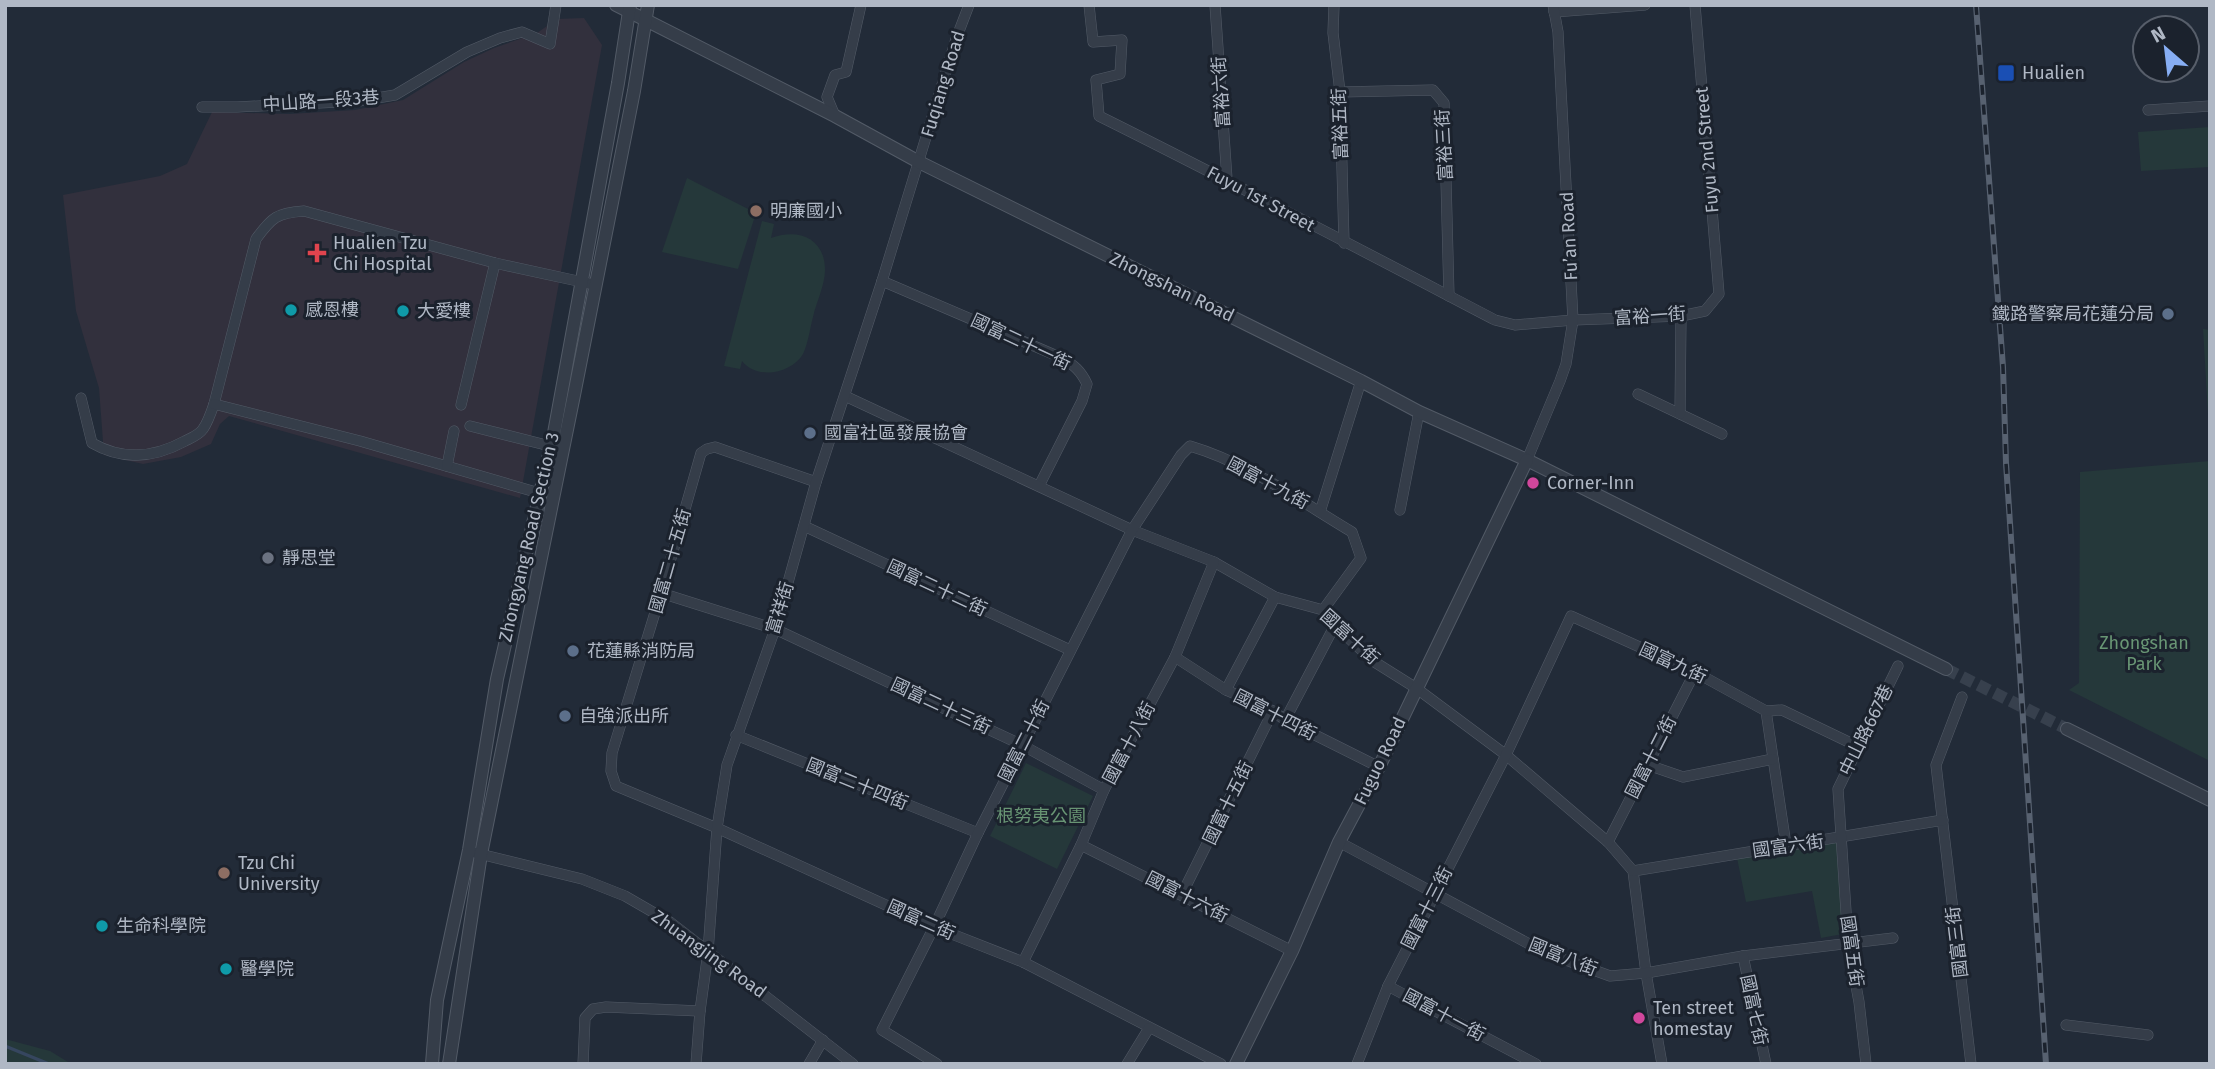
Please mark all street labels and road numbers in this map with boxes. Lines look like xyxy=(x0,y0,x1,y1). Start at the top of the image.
street label: Fuqiang Road xyxy=(916,28,970,140)
street label: 富裕六街 xyxy=(1208,55,1234,129)
street label: Fuyu 2nd Street xyxy=(1690,85,1723,214)
street label: 中山路一段3巷 xyxy=(262,86,380,116)
street label: 富裕五街 xyxy=(1328,88,1352,160)
street label: 富裕三街 xyxy=(1431,108,1457,182)
street label: Fuyu 1st Street xyxy=(1203,161,1319,237)
street label: Fu’an Road xyxy=(1556,191,1582,281)
street label: Zhongshan Road xyxy=(1106,247,1238,327)
street label: 富裕一街 xyxy=(1613,303,1687,329)
street label: 國富二十一街 xyxy=(967,309,1075,375)
street label: Zhongyang Road Section 3 xyxy=(494,430,564,644)
street label: 國富十九街 xyxy=(1223,452,1313,514)
street label: 國富二十五街 xyxy=(645,506,695,616)
street label: 國富二十二街 xyxy=(883,555,991,621)
street label: 富祥街 xyxy=(762,579,798,637)
street label: 國富十街 xyxy=(1316,605,1384,669)
street label: 國富九街 xyxy=(1636,638,1710,688)
street label: 國富二十三街 xyxy=(887,673,995,739)
street label: 中山路667巷 xyxy=(1834,681,1898,779)
street label: 國富十四街 xyxy=(1230,685,1320,745)
street label: 國富二十街 xyxy=(994,696,1054,786)
street label: 國富十八街 xyxy=(1098,698,1160,788)
street label: 國富十二街 xyxy=(1621,712,1681,802)
street label: Fuguo Road xyxy=(1349,713,1411,809)
street label: 國富二十四街 xyxy=(803,754,911,814)
street label: 國富十五街 xyxy=(1198,758,1258,848)
street label: 國富六街 xyxy=(1751,830,1825,862)
street label: 國富十三街 xyxy=(1397,863,1457,953)
street label: 國富十六街 xyxy=(1142,867,1232,927)
street label: 國富二街 xyxy=(884,895,958,945)
street label: Zhuangjing Road xyxy=(647,905,771,1003)
street label: 國富三街 xyxy=(1942,905,1972,979)
street label: 國富五街 xyxy=(1836,914,1868,988)
street label: 國富八街 xyxy=(1526,933,1600,981)
street label: 國富七街 xyxy=(1736,972,1772,1048)
street label: 國富十一街 xyxy=(1399,984,1489,1046)

